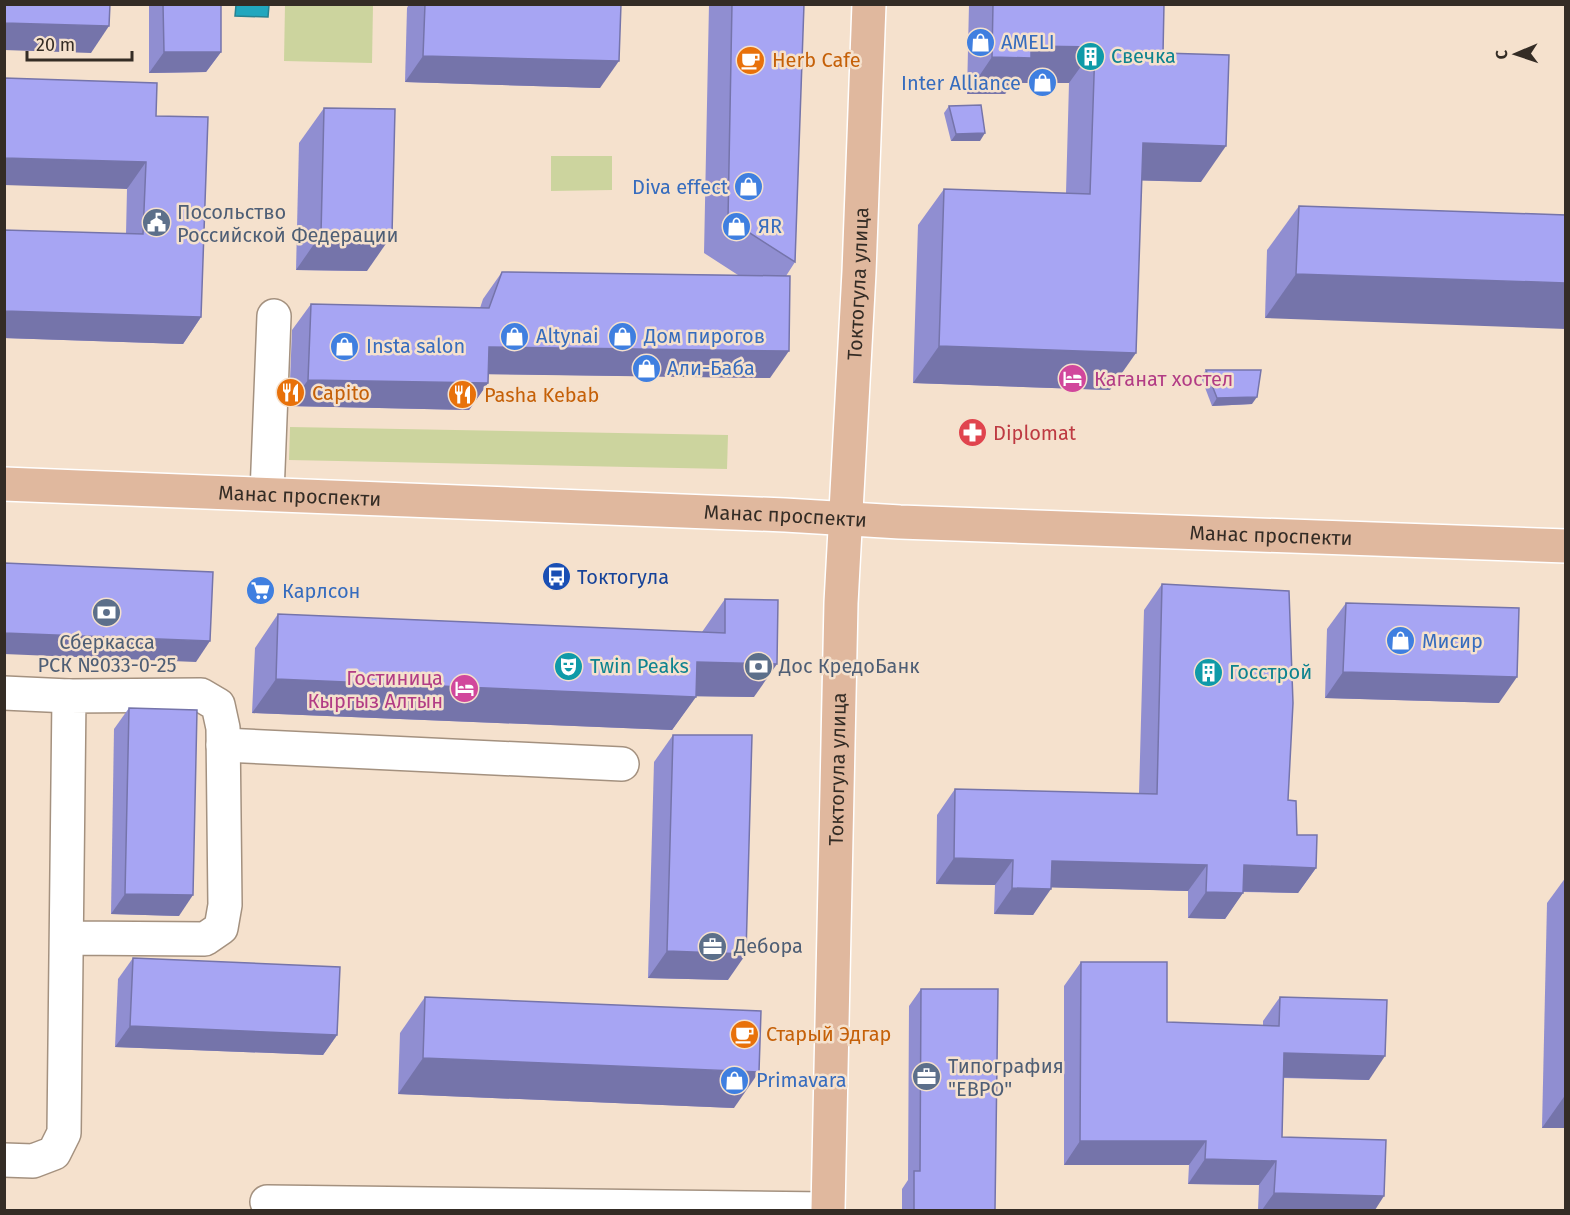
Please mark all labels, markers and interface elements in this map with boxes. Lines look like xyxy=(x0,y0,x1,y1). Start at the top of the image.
scale bar xyxy=(27,24,132,62)
north arrow xyxy=(1486,24,1546,84)
shop icon: AMELI xyxy=(964,26,996,58)
place label: AMELI xyxy=(1001,30,1055,54)
text: 20 m xyxy=(36,34,75,56)
building icon: Свечка xyxy=(1074,40,1106,72)
cafe icon: Herb Cafe xyxy=(735,44,767,76)
place label: Свечка xyxy=(1111,44,1176,68)
place label: Herb Cafe xyxy=(772,48,861,72)
text: С xyxy=(1492,49,1511,59)
shop icon: Inter Alliance xyxy=(1026,67,1058,99)
place label: Inter Alliance xyxy=(901,71,1021,95)
shop icon: Diva effect xyxy=(733,171,765,203)
place label: Diva effect xyxy=(632,175,729,199)
place label: Посольство Российской Федерации xyxy=(177,200,399,247)
public building icon: Посольство Российской Федерации xyxy=(140,207,172,239)
street label: Токтогула улица xyxy=(842,207,873,361)
shop icon: ЯR xyxy=(721,210,753,242)
place label: ЯR xyxy=(758,214,782,238)
shop icon: Altynai xyxy=(499,320,531,352)
shop icon: Дом пирогов xyxy=(607,320,639,352)
place label: Altynai xyxy=(536,324,599,348)
place label: Дом пирогов xyxy=(643,324,765,348)
shop icon: Insta salon xyxy=(329,330,361,362)
place label: Insta salon xyxy=(366,334,465,358)
shop icon: Али-Баба xyxy=(630,352,662,384)
place label: Али-Баба xyxy=(667,356,755,380)
hotel icon: Каганат хостел xyxy=(1057,363,1089,395)
place label: Каганат хостел xyxy=(1094,367,1233,391)
restaurant icon: Capito xyxy=(275,377,307,409)
restaurant icon: Pasha Kebab xyxy=(447,379,479,411)
place label: Capito xyxy=(312,381,370,405)
place label: Pasha Kebab xyxy=(484,383,599,407)
pharmacy icon: Diplomat xyxy=(956,417,988,449)
place label: Diplomat xyxy=(993,421,1077,445)
street label: Манас проспекти xyxy=(218,481,382,511)
street label: Манас проспекти xyxy=(703,500,868,532)
street label: Манас проспекти xyxy=(1189,520,1353,550)
bus stop icon: Токтогула xyxy=(540,561,572,593)
place label: Токтогула xyxy=(577,565,669,589)
supermarket icon: Карлсон xyxy=(245,575,277,607)
place label: Карлсон xyxy=(282,579,360,603)
bank icon: Сберкасса РСК №033-0-25 xyxy=(91,596,123,628)
shop icon: Мисир xyxy=(1385,625,1417,657)
place label: Мисир xyxy=(1422,629,1483,653)
place label: Сберкасса РСК №033-0-25 xyxy=(37,630,177,677)
theatre icon: Twin Peaks xyxy=(553,650,585,682)
bank icon: Дос КредоБанк xyxy=(742,650,774,682)
place label: Twin Peaks xyxy=(590,654,689,678)
place label: Дос КредоБанк xyxy=(778,654,920,678)
building icon: Госстрой xyxy=(1192,656,1224,688)
place label: Госстрой xyxy=(1229,660,1312,684)
place label: Гостиница Кыргыз Алтын xyxy=(308,666,443,713)
hotel icon: Гостиница Кыргыз Алтын xyxy=(448,673,480,705)
street label: Токтогула улица xyxy=(824,692,851,846)
office icon: Дебора xyxy=(697,930,729,962)
place label: Дебора xyxy=(733,934,803,958)
cafe icon: Старый Эдгар xyxy=(729,1018,761,1050)
place label: Старый Эдгар xyxy=(766,1022,891,1046)
place label: Типография "ЕВРО" xyxy=(948,1054,1064,1101)
office icon: Типография "ЕВРО" xyxy=(911,1061,943,1093)
shop icon: Primavara xyxy=(719,1064,751,1096)
place label: Primavara xyxy=(756,1068,847,1092)

